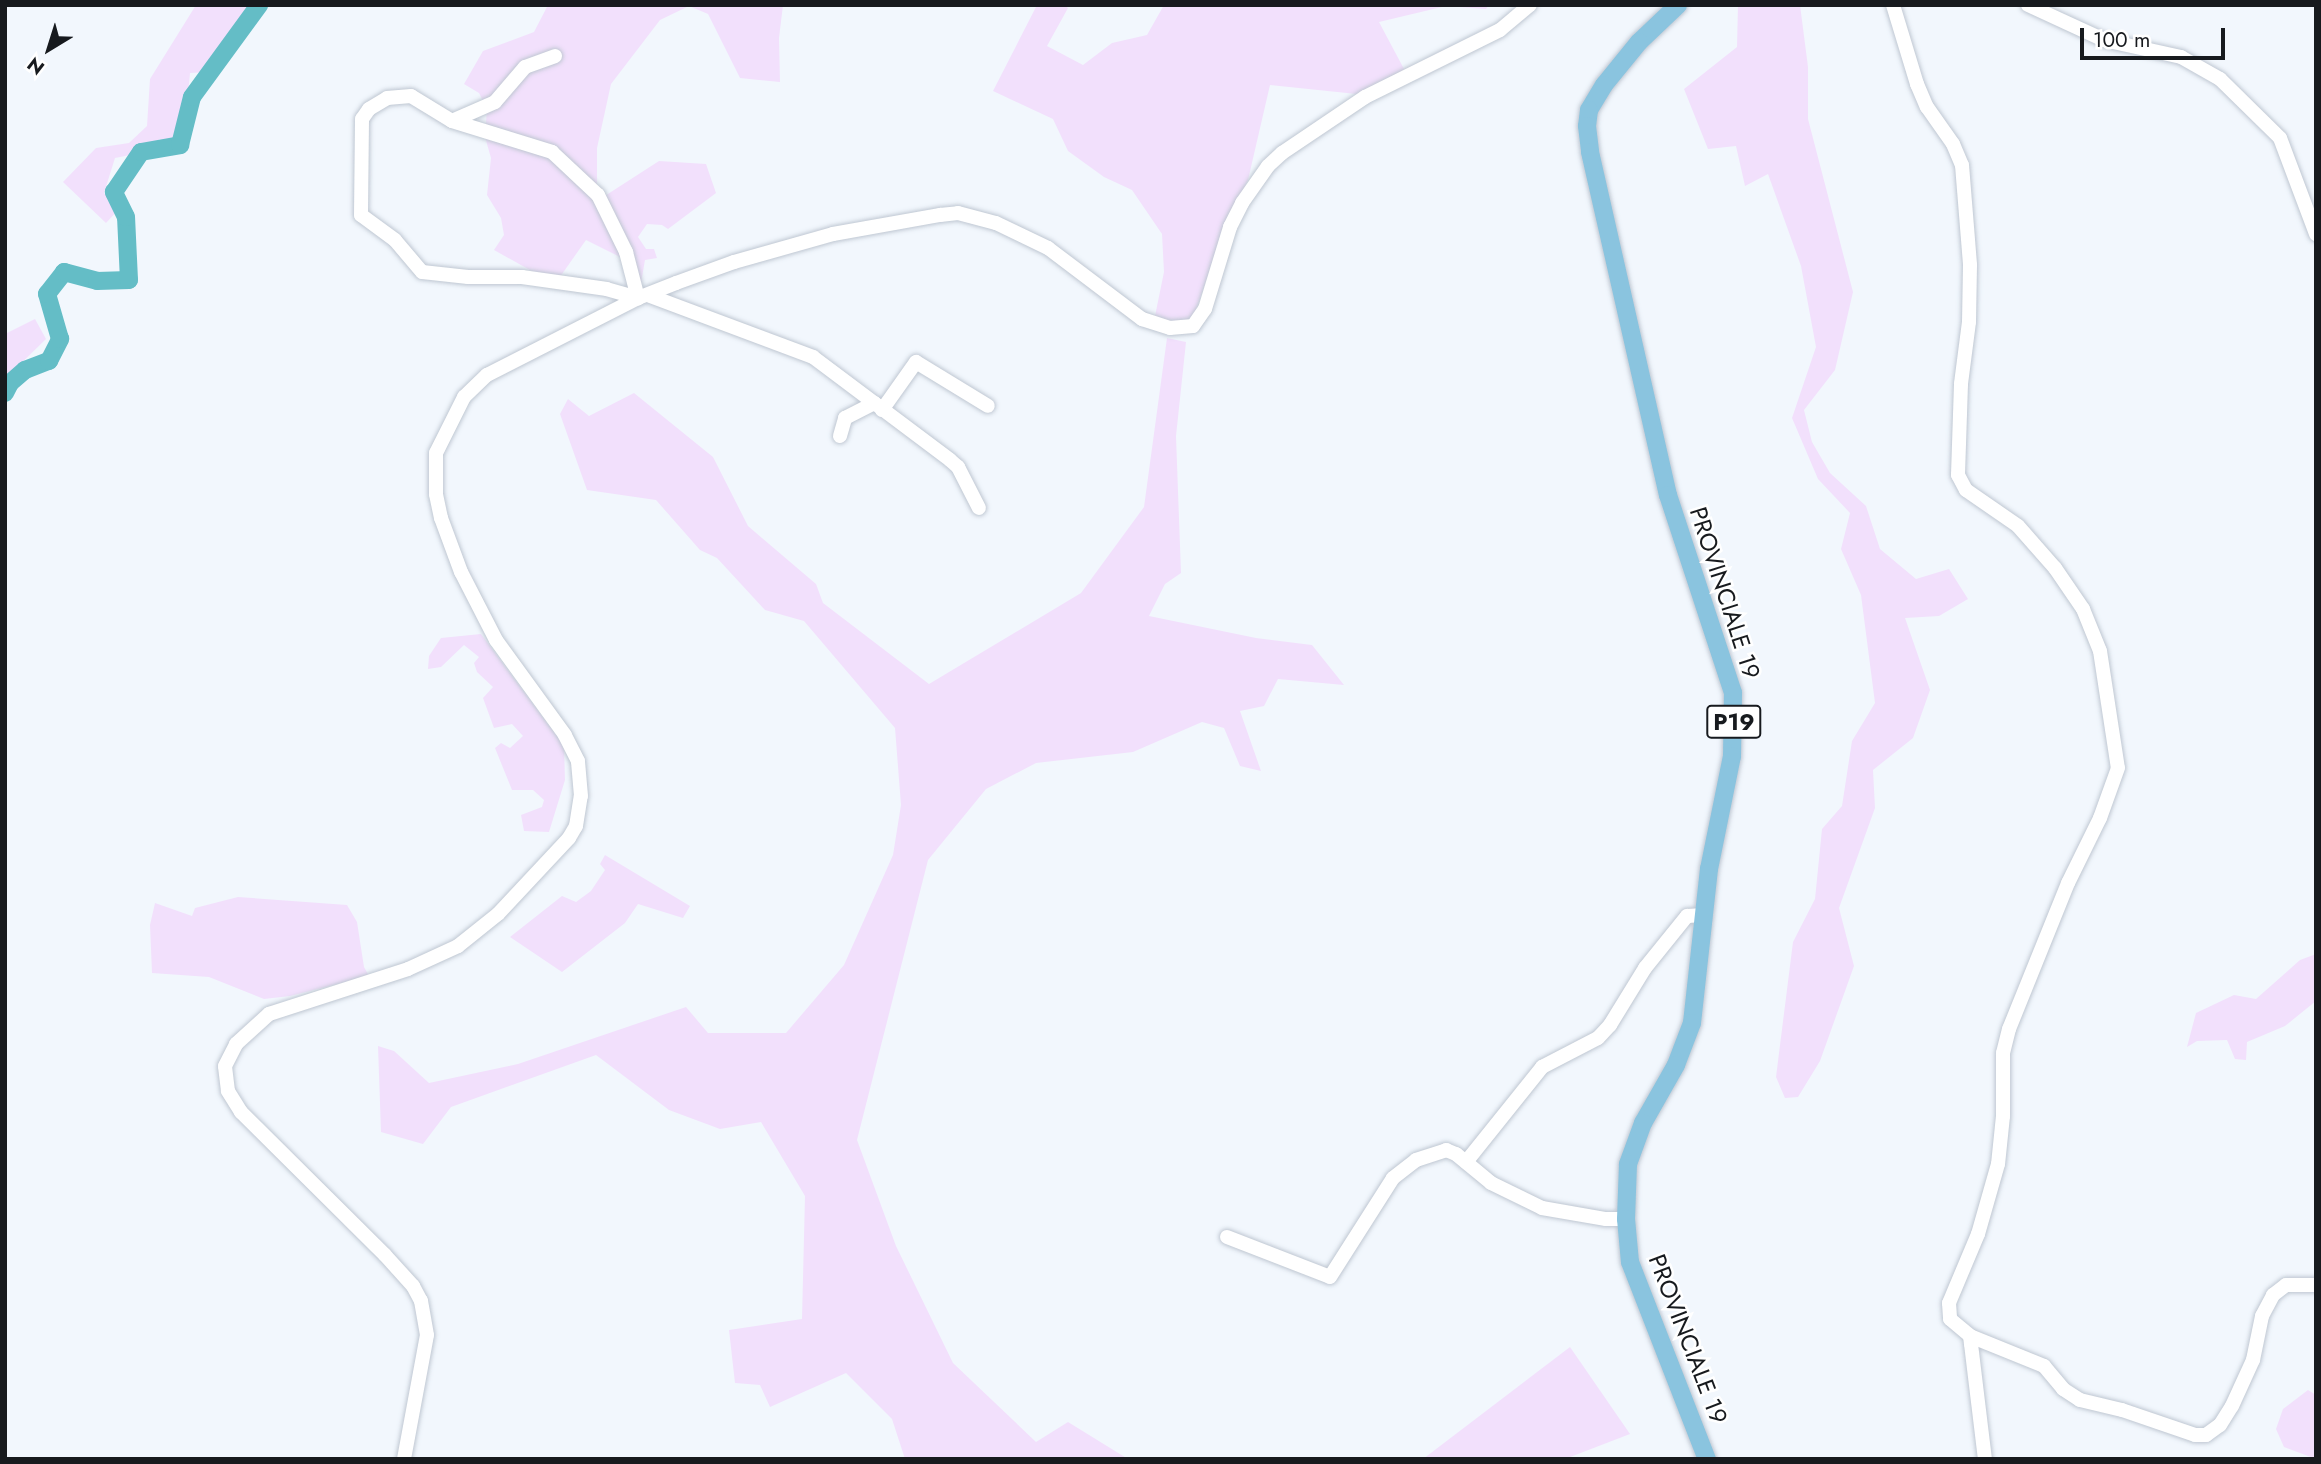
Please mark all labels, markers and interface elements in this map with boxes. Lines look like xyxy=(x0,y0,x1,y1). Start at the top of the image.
north arrow xyxy=(14,14,84,84)
scale bar xyxy=(2083,14,2228,58)
text: 100 m xyxy=(2093,25,2150,55)
text: N xyxy=(22,51,50,81)
street label: PROVINCIALE 19 xyxy=(1684,503,1766,683)
road number: P19 xyxy=(1706,702,1762,742)
street label: PROVINCIALE 19 xyxy=(1642,1250,1734,1428)

